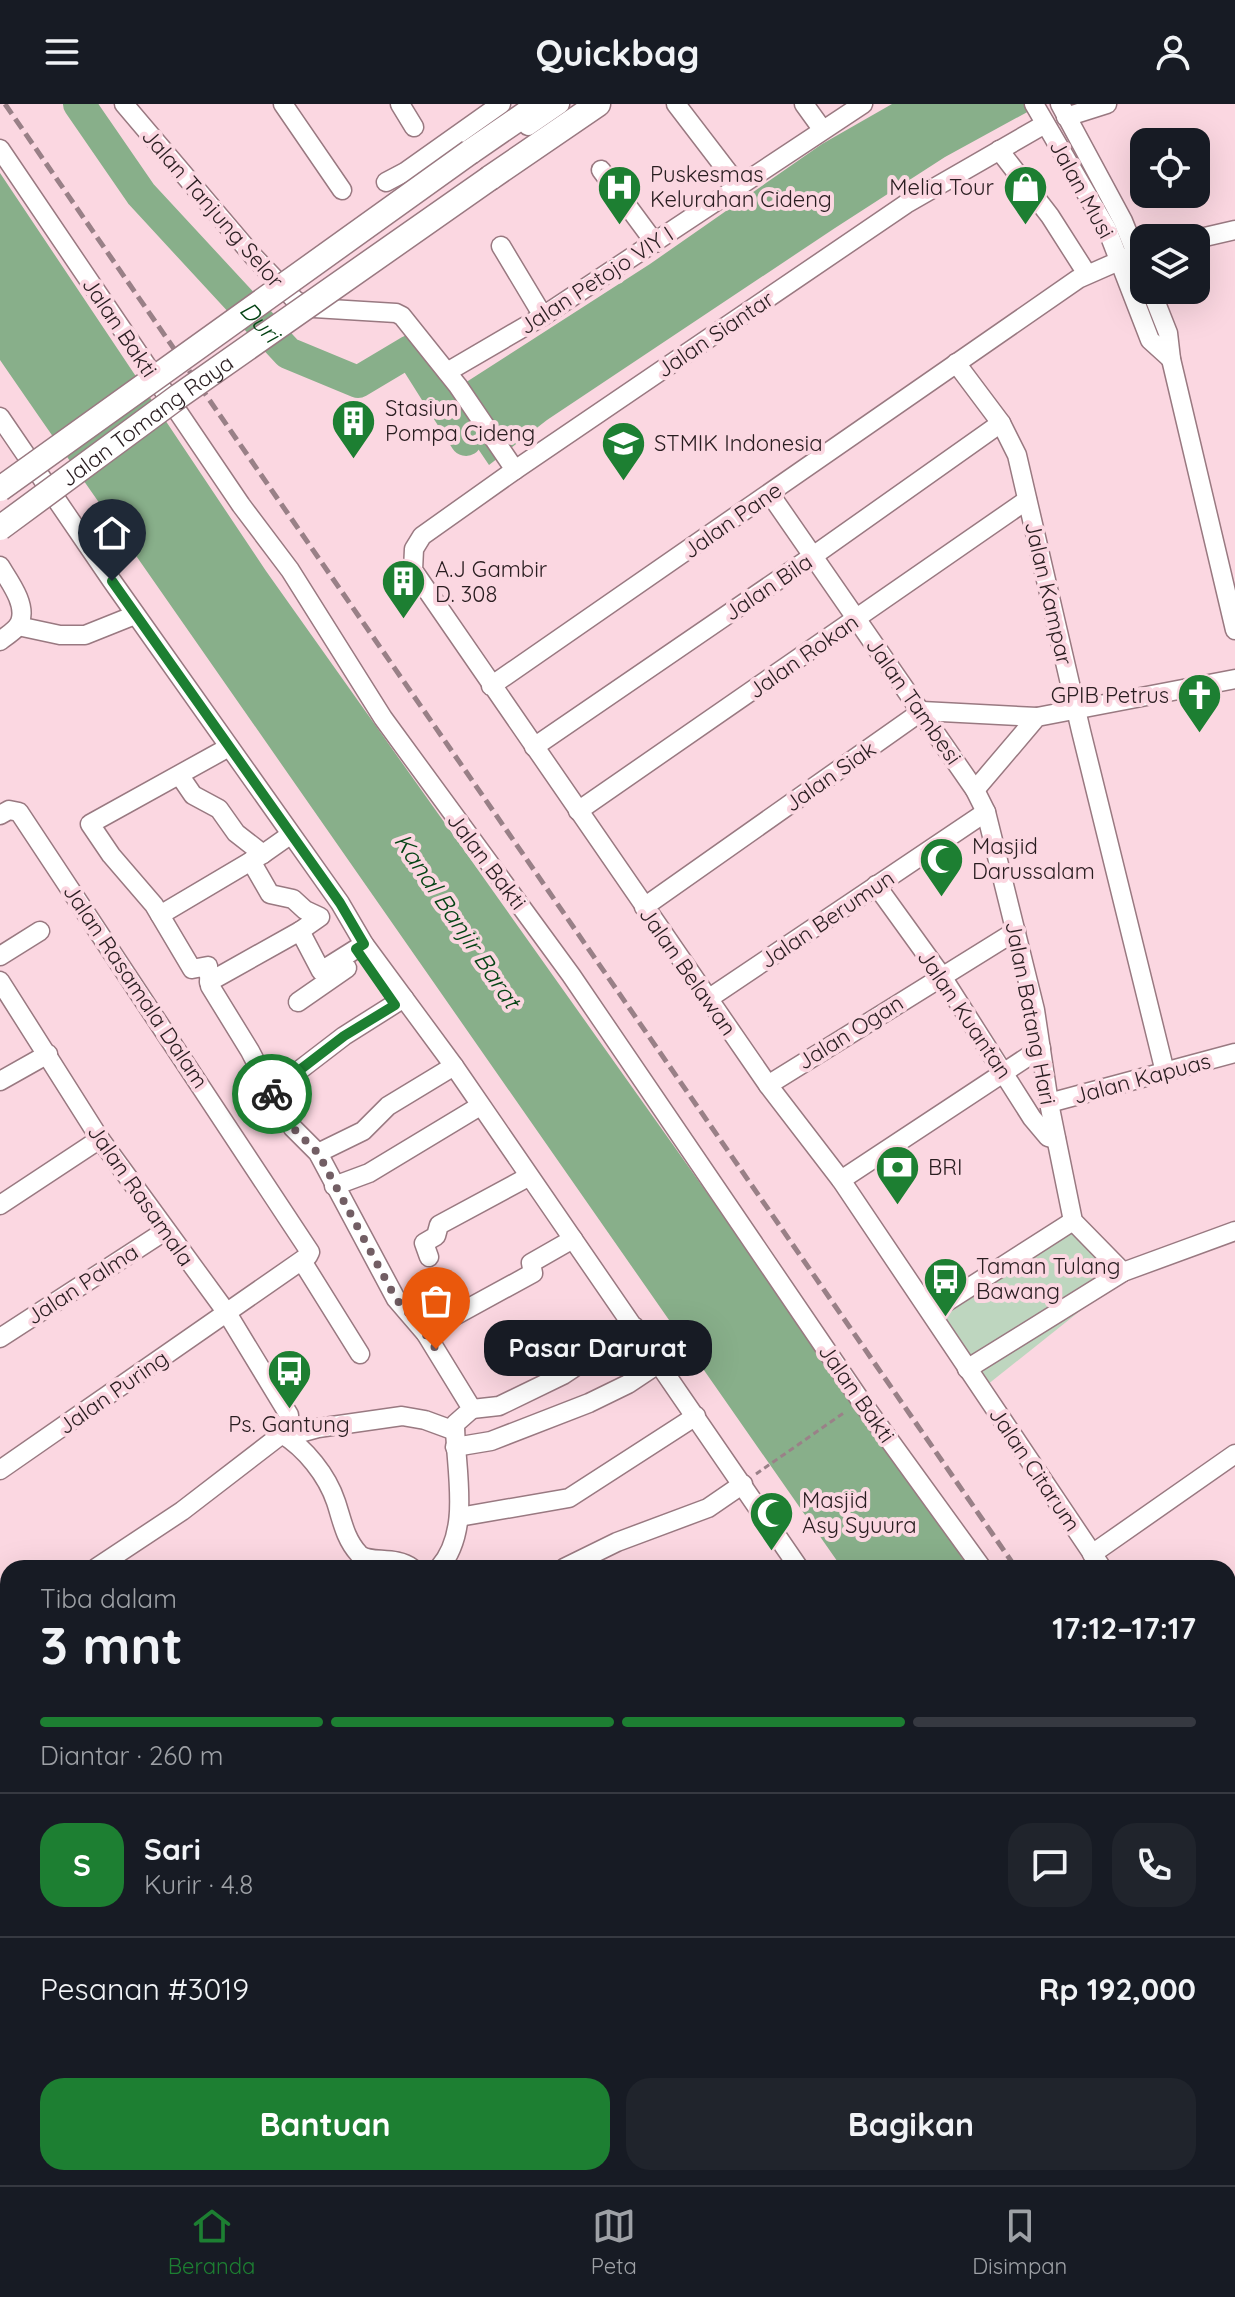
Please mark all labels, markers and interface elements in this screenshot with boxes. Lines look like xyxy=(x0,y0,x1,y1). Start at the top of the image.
icon: menu xyxy=(40,30,84,74)
text: Quickbag xyxy=(535,30,700,75)
icon: person xyxy=(1151,30,1195,74)
street label: Jalan Tanjung Selor xyxy=(136,122,290,294)
map controls xyxy=(1130,128,1210,304)
button: locate xyxy=(1130,128,1210,208)
street label: Jalan Musi xyxy=(1043,135,1121,243)
place label: Puskesmas Kelurahan Cideng xyxy=(650,160,832,213)
hospital icon: Puskesmas Kelurahan Cideng xyxy=(595,163,643,226)
shop icon: Melia Tour xyxy=(1001,163,1049,226)
place label: Melia Tour xyxy=(889,173,995,201)
street label: Jalan Petojo VIY I xyxy=(514,220,678,340)
button: layers xyxy=(1130,224,1210,304)
street label: Jalan Bakti xyxy=(76,272,164,382)
street label: Jalan Siantar xyxy=(651,284,779,383)
water label: Duri xyxy=(234,295,289,351)
street label: Jalan Tomang Raya xyxy=(55,348,239,493)
place label: Stasiun Pompa Cideng xyxy=(385,394,535,447)
building icon: Stasiun Pompa Cideng xyxy=(330,397,378,460)
school or university icon: STMIK Indonesia xyxy=(599,419,647,482)
place label: STMIK Indonesia xyxy=(654,429,823,457)
street label: Jalan Pane xyxy=(677,476,787,564)
pin xyxy=(78,499,146,581)
icon: home xyxy=(90,511,134,555)
street label: Jalan Kampar xyxy=(1019,519,1079,668)
street label: Jalan Bila xyxy=(719,547,817,627)
place label: A.J Gambir D. 308 xyxy=(435,555,548,608)
building icon: A.J Gambir D. 308 xyxy=(380,558,428,621)
street label: Jalan Rokan xyxy=(742,608,864,704)
street label: Jalan Tambesi xyxy=(860,632,968,770)
church icon: GPIB Petrus xyxy=(1176,671,1224,734)
place label: GPIB Petrus xyxy=(1051,681,1169,709)
street label: Jalan Siak xyxy=(779,734,881,818)
street label: Jalan Bakti xyxy=(441,807,533,915)
water label: Kanal Banjir Barat xyxy=(388,827,529,1016)
place label: Masjid Darussalam xyxy=(972,832,1095,885)
mosque icon: Masjid Darussalam xyxy=(917,835,965,898)
street label: Jalan Berumun xyxy=(754,864,900,974)
street label: Jalan Rasamala Dalam xyxy=(57,879,215,1093)
street label: Jalan Belawan xyxy=(633,901,743,1041)
street label: Jalan Batang Hari xyxy=(999,919,1063,1107)
street label: Jalan Kuantan xyxy=(912,944,1018,1084)
street label: Jalan Ogan xyxy=(792,988,908,1076)
street label: Jalan Kapuas xyxy=(1070,1046,1214,1110)
courier xyxy=(232,1054,312,1134)
icon: bike xyxy=(250,1072,294,1116)
street label: Jalan Rasamala xyxy=(82,1119,200,1271)
bank icon: BRI xyxy=(873,1143,921,1206)
place label: BRI xyxy=(928,1153,963,1181)
street label: Jalan Palma xyxy=(21,1237,143,1331)
place label: Taman Tulang Bawang xyxy=(976,1252,1121,1305)
bus stop icon: Taman Tulang Bawang xyxy=(921,1255,969,1318)
pin xyxy=(402,1267,470,1349)
icon: bag xyxy=(414,1279,458,1323)
callout: Pasar Darurat xyxy=(484,1321,712,1377)
text: Pasar Darurat xyxy=(509,1331,687,1364)
street label: Jalan Bakti xyxy=(813,1338,901,1448)
street label: Jalan Puring xyxy=(52,1344,174,1440)
bus stop icon: Ps. Gantung xyxy=(265,1347,313,1410)
street label: Jalan Citarum xyxy=(983,1402,1087,1536)
place label: Ps. Gantung xyxy=(228,1410,350,1438)
place label: Masjid Asy Syuura xyxy=(802,1486,917,1539)
mosque icon: Masjid Asy Syuura xyxy=(747,1489,795,1552)
text: Tiba dalam xyxy=(40,1582,177,1615)
text: 17:12–17:17 xyxy=(1052,1609,1196,1647)
text: 3 mnt xyxy=(40,1612,183,1677)
text: Diantar · 260 m xyxy=(40,1739,224,1772)
button: chat xyxy=(1008,1823,1092,1907)
button: phone xyxy=(1112,1823,1196,1907)
text: Sari xyxy=(144,1830,201,1868)
text: S xyxy=(73,1846,91,1884)
text: Kurir · 4.8 xyxy=(144,1868,253,1901)
text: Pesanan #3019 xyxy=(40,1970,249,2008)
text: Rp 192,000 xyxy=(1039,1970,1196,2008)
button: Bantuan xyxy=(40,2078,610,2170)
button: Bagikan xyxy=(626,2078,1196,2170)
tab: Beranda xyxy=(168,2204,255,2280)
tab: Peta xyxy=(591,2204,637,2280)
tab: Disimpan xyxy=(972,2204,1067,2280)

